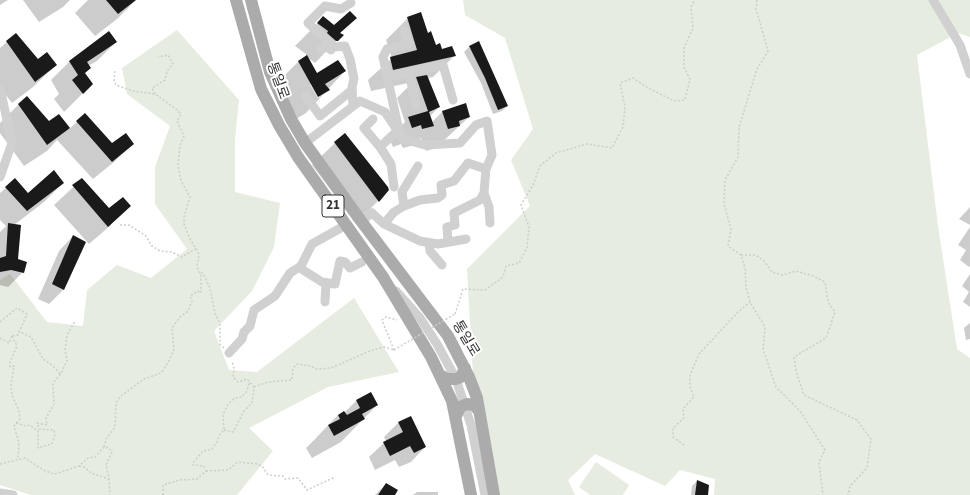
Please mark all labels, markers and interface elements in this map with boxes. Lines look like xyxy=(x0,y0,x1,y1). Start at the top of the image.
street label: 통일로 xyxy=(262,60,292,102)
road number: 21 xyxy=(322,195,344,217)
street label: 통일로 xyxy=(448,318,482,360)

